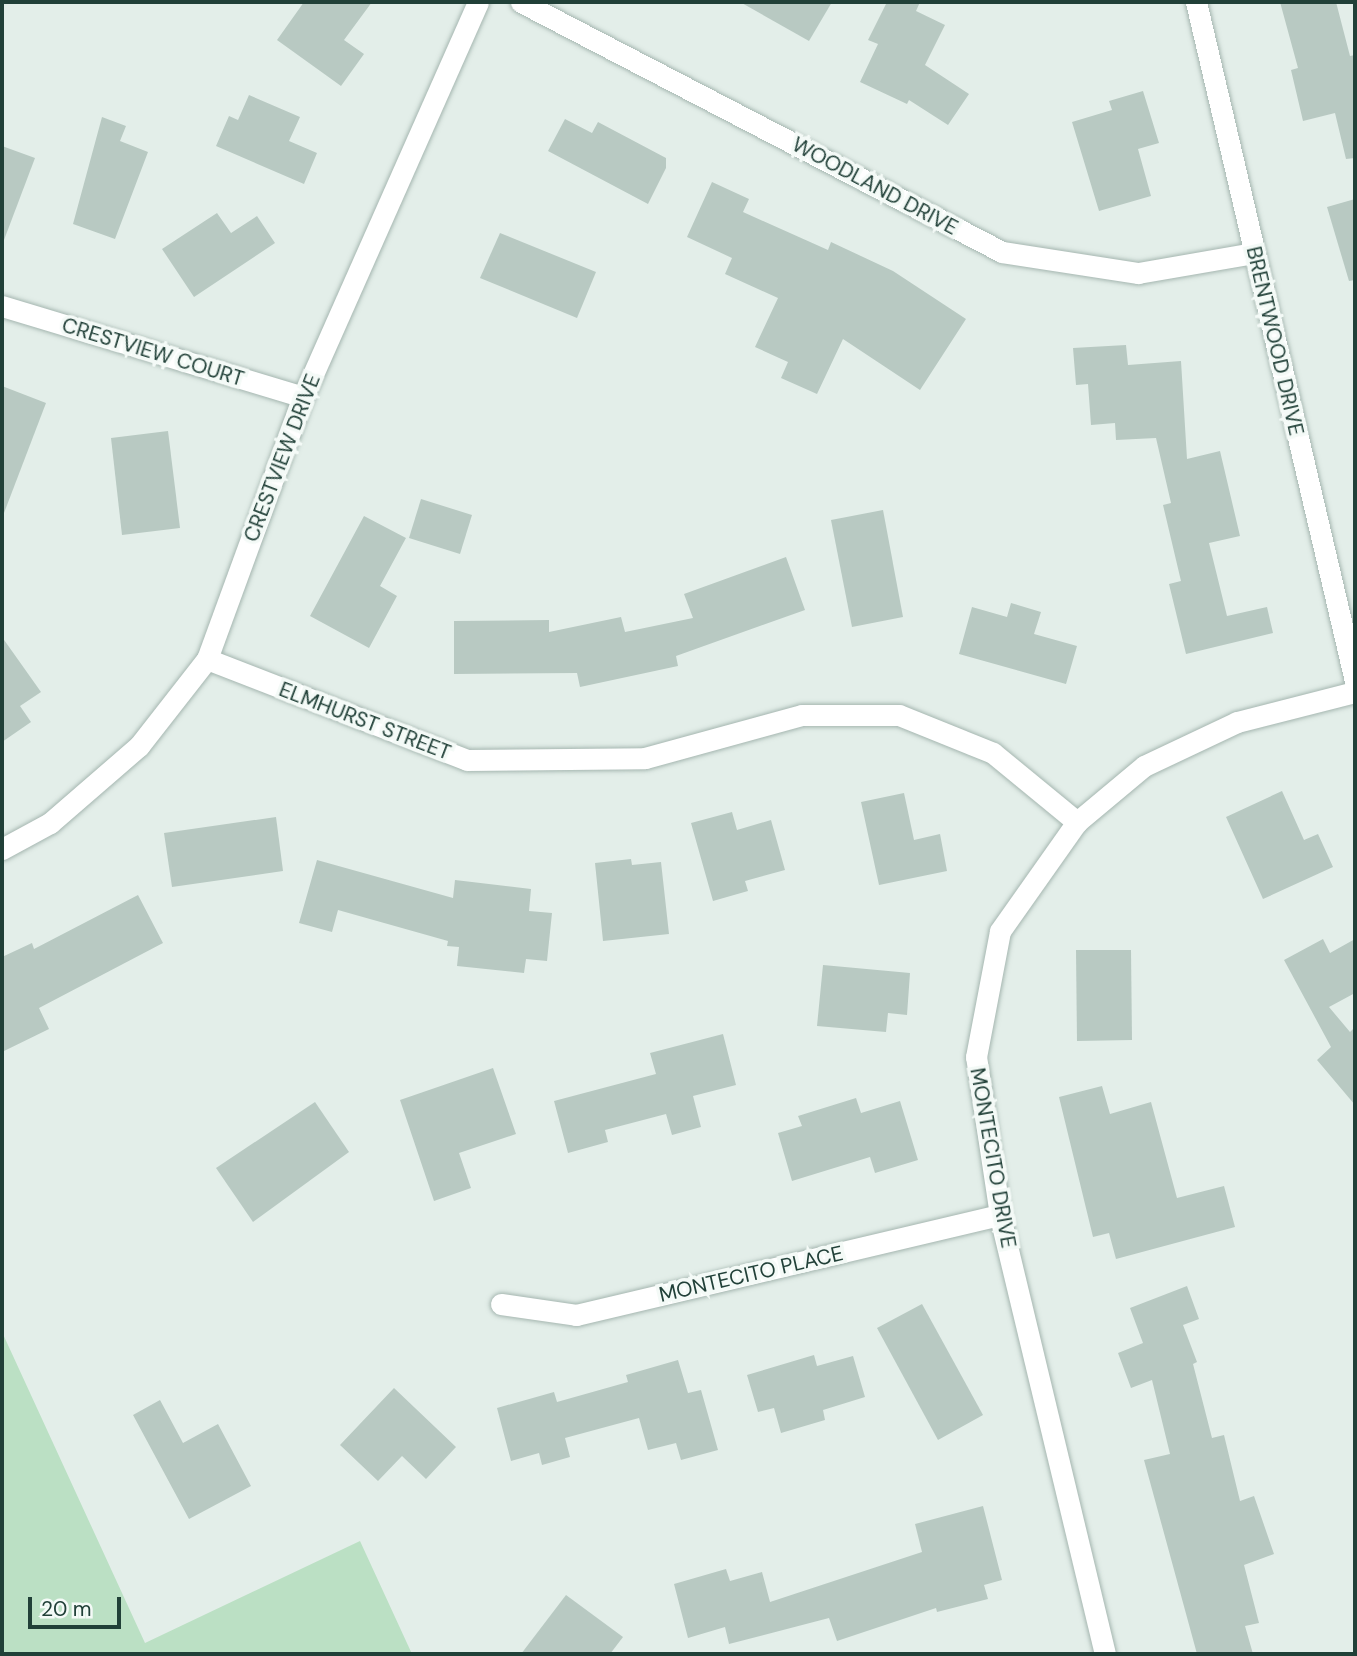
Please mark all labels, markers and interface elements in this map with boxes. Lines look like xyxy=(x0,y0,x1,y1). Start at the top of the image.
street label: WOODLAND DRIVE xyxy=(788,132,962,240)
street label: BRENTWOOD DRIVE xyxy=(1241,244,1309,438)
street label: CRESTVIEW COURT xyxy=(59,312,247,392)
street label: CRESTVIEW DRIVE xyxy=(238,371,326,545)
street label: ELMHURST STREET xyxy=(276,677,454,765)
street label: MONTECITO DRIVE xyxy=(965,1066,1021,1250)
street label: MONTECITO PLACE xyxy=(656,1241,846,1307)
scale bar xyxy=(32,1582,124,1626)
text: 20 m xyxy=(41,1595,92,1623)

